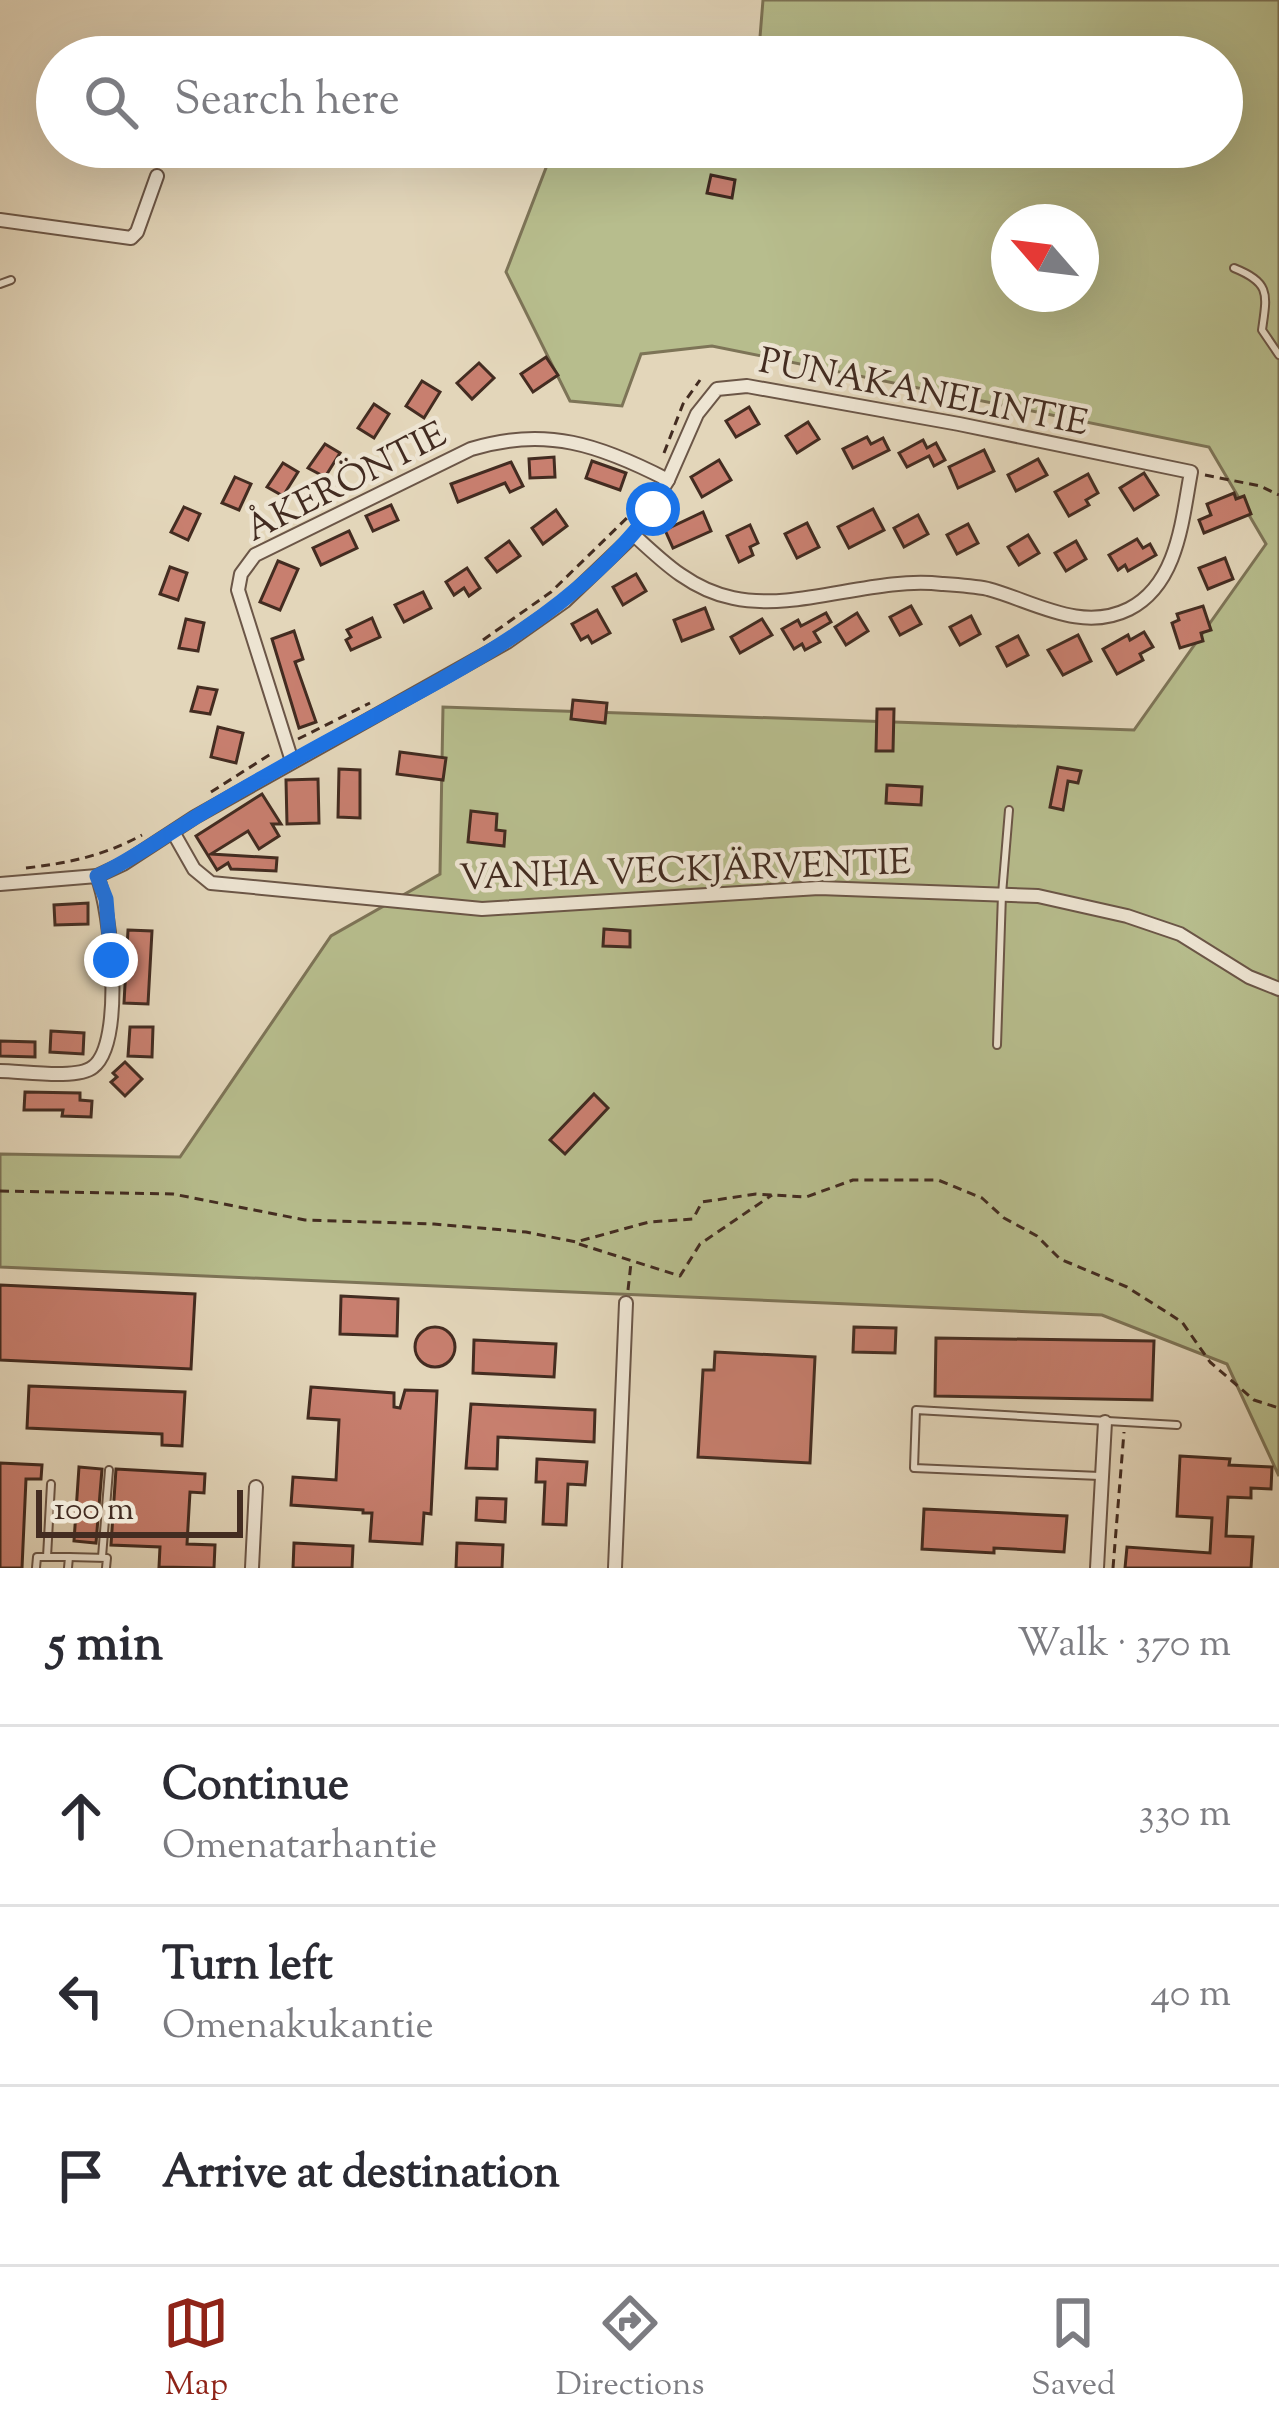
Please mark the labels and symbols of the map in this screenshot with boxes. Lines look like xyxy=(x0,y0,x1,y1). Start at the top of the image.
north arrow xyxy=(991,204,1099,312)
street label: PUNAKANELINTIE xyxy=(754,337,1092,451)
street label: ÅKERÖNTIE xyxy=(237,410,457,557)
route start xyxy=(626,482,680,536)
street label: VANHA VECKJÄRVENTIE xyxy=(458,838,912,906)
route end xyxy=(84,933,138,987)
scale bar xyxy=(36,1484,243,1537)

